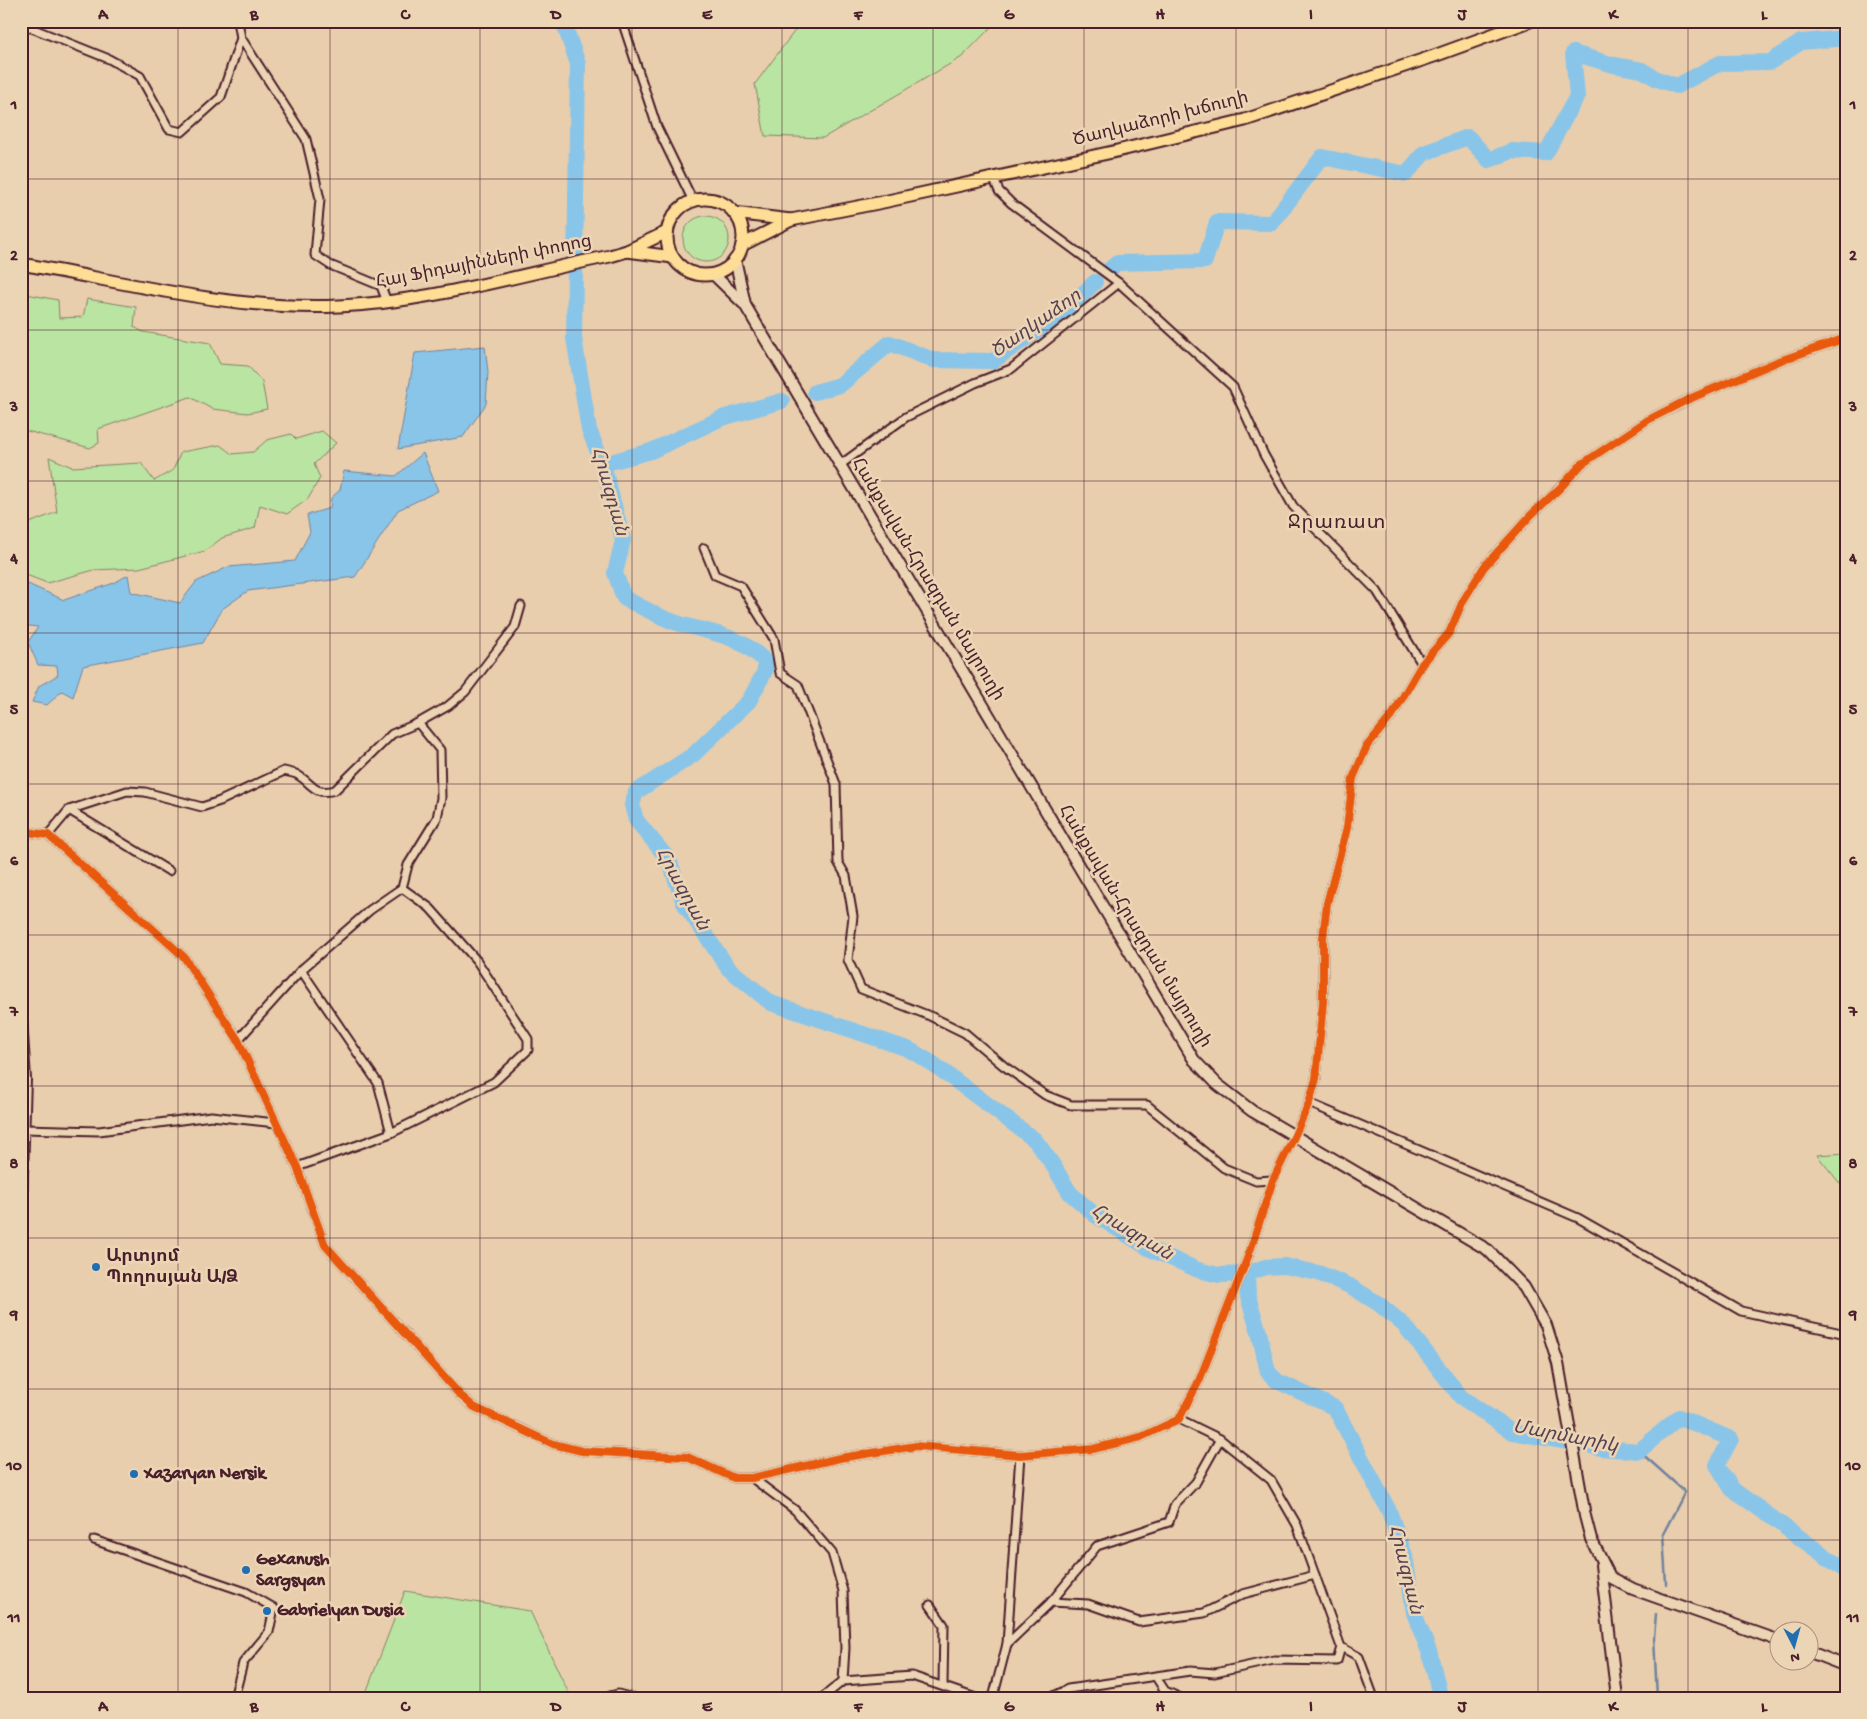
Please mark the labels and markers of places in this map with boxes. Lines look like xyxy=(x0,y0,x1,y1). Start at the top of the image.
place label: Արտյոմ Պողոսյան Ա/Ձ xyxy=(106,1247,238,1289)
marker: Արտյոմ Պողոսյան Ա/Ձ xyxy=(90,1261,102,1273)
place label: Xazaryan Nersik xyxy=(143,1464,267,1485)
marker: Xazaryan Nersik xyxy=(128,1468,140,1480)
place label: Gexanush Sargsyan xyxy=(256,1550,330,1592)
marker: Gexanush Sargsyan xyxy=(240,1564,252,1576)
place label: Gabrielyan Dusia xyxy=(277,1601,405,1622)
marker: Gabrielyan Dusia xyxy=(261,1605,273,1617)

